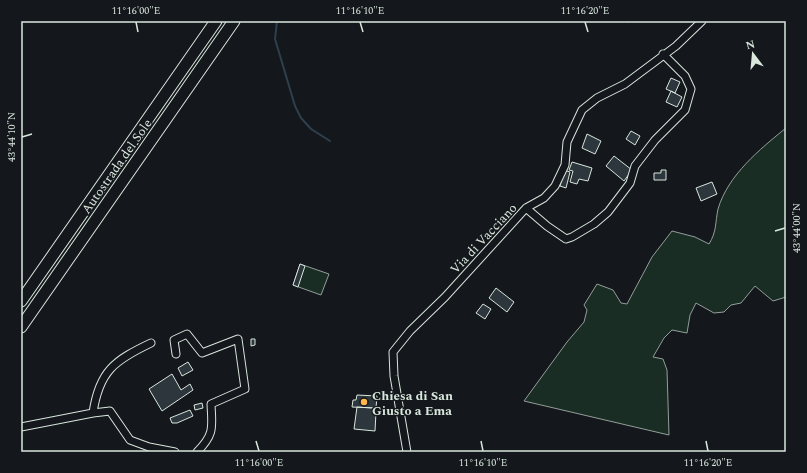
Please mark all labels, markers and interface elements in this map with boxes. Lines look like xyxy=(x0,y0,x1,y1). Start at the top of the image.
text: 11°16'00"E xyxy=(112,3,160,19)
text: 11°16'10"E xyxy=(336,3,384,19)
text: 11°16'20"E xyxy=(561,3,609,19)
north arrow xyxy=(733,34,773,74)
text: N xyxy=(744,35,757,54)
text: 43°44'10"N xyxy=(4,112,20,162)
street label: Autostrada del Sole xyxy=(76,115,157,218)
street label: Via di Vacciano xyxy=(445,199,522,279)
text: 43°44'00"N xyxy=(789,203,805,253)
place label: Chiesa di San Giusto a Ema xyxy=(372,386,453,421)
marker: Chiesa di San Giusto a Ema xyxy=(359,397,369,407)
text: 11°16'00"E xyxy=(235,455,283,471)
text: 11°16'10"E xyxy=(459,455,507,471)
text: 11°16'20"E xyxy=(684,455,732,471)

